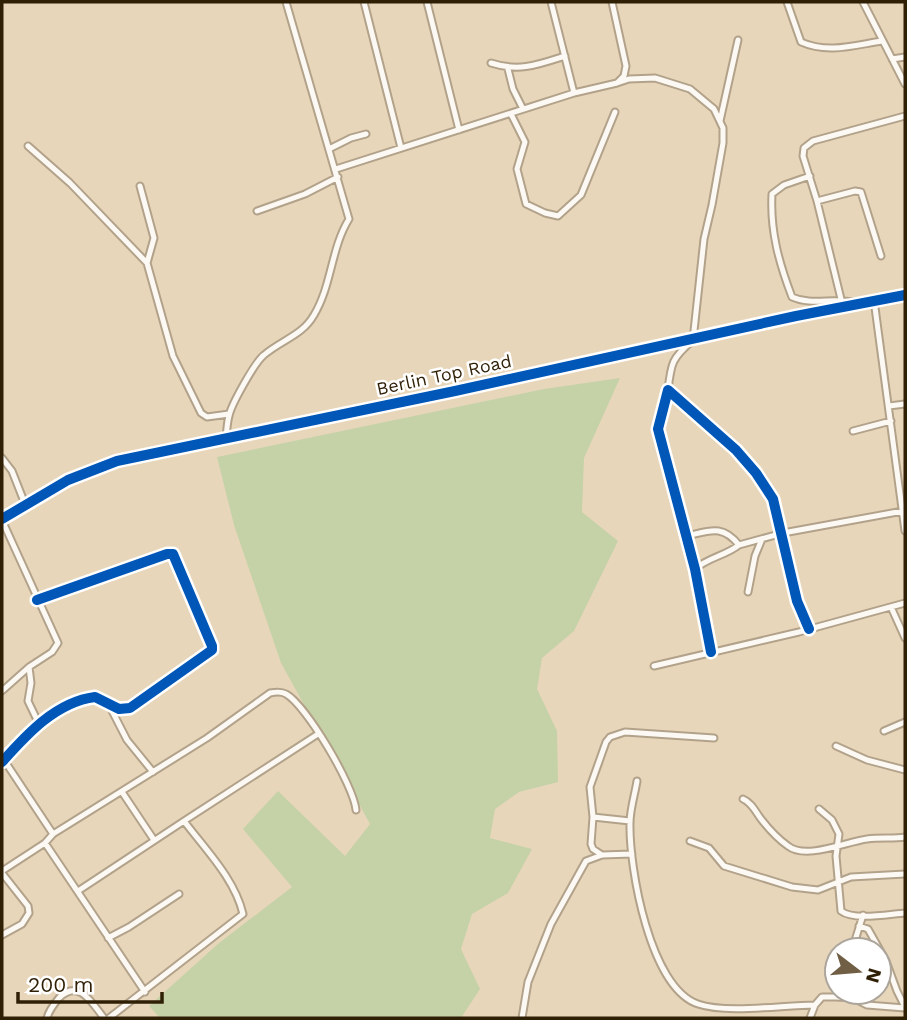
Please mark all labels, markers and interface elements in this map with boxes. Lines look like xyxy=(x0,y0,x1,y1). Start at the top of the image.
street label: Berlin Top Road xyxy=(374,350,513,399)
north arrow xyxy=(823,936,893,1006)
scale bar xyxy=(18,960,161,1004)
text: N xyxy=(861,966,887,985)
text: 200 m xyxy=(28,972,94,997)

